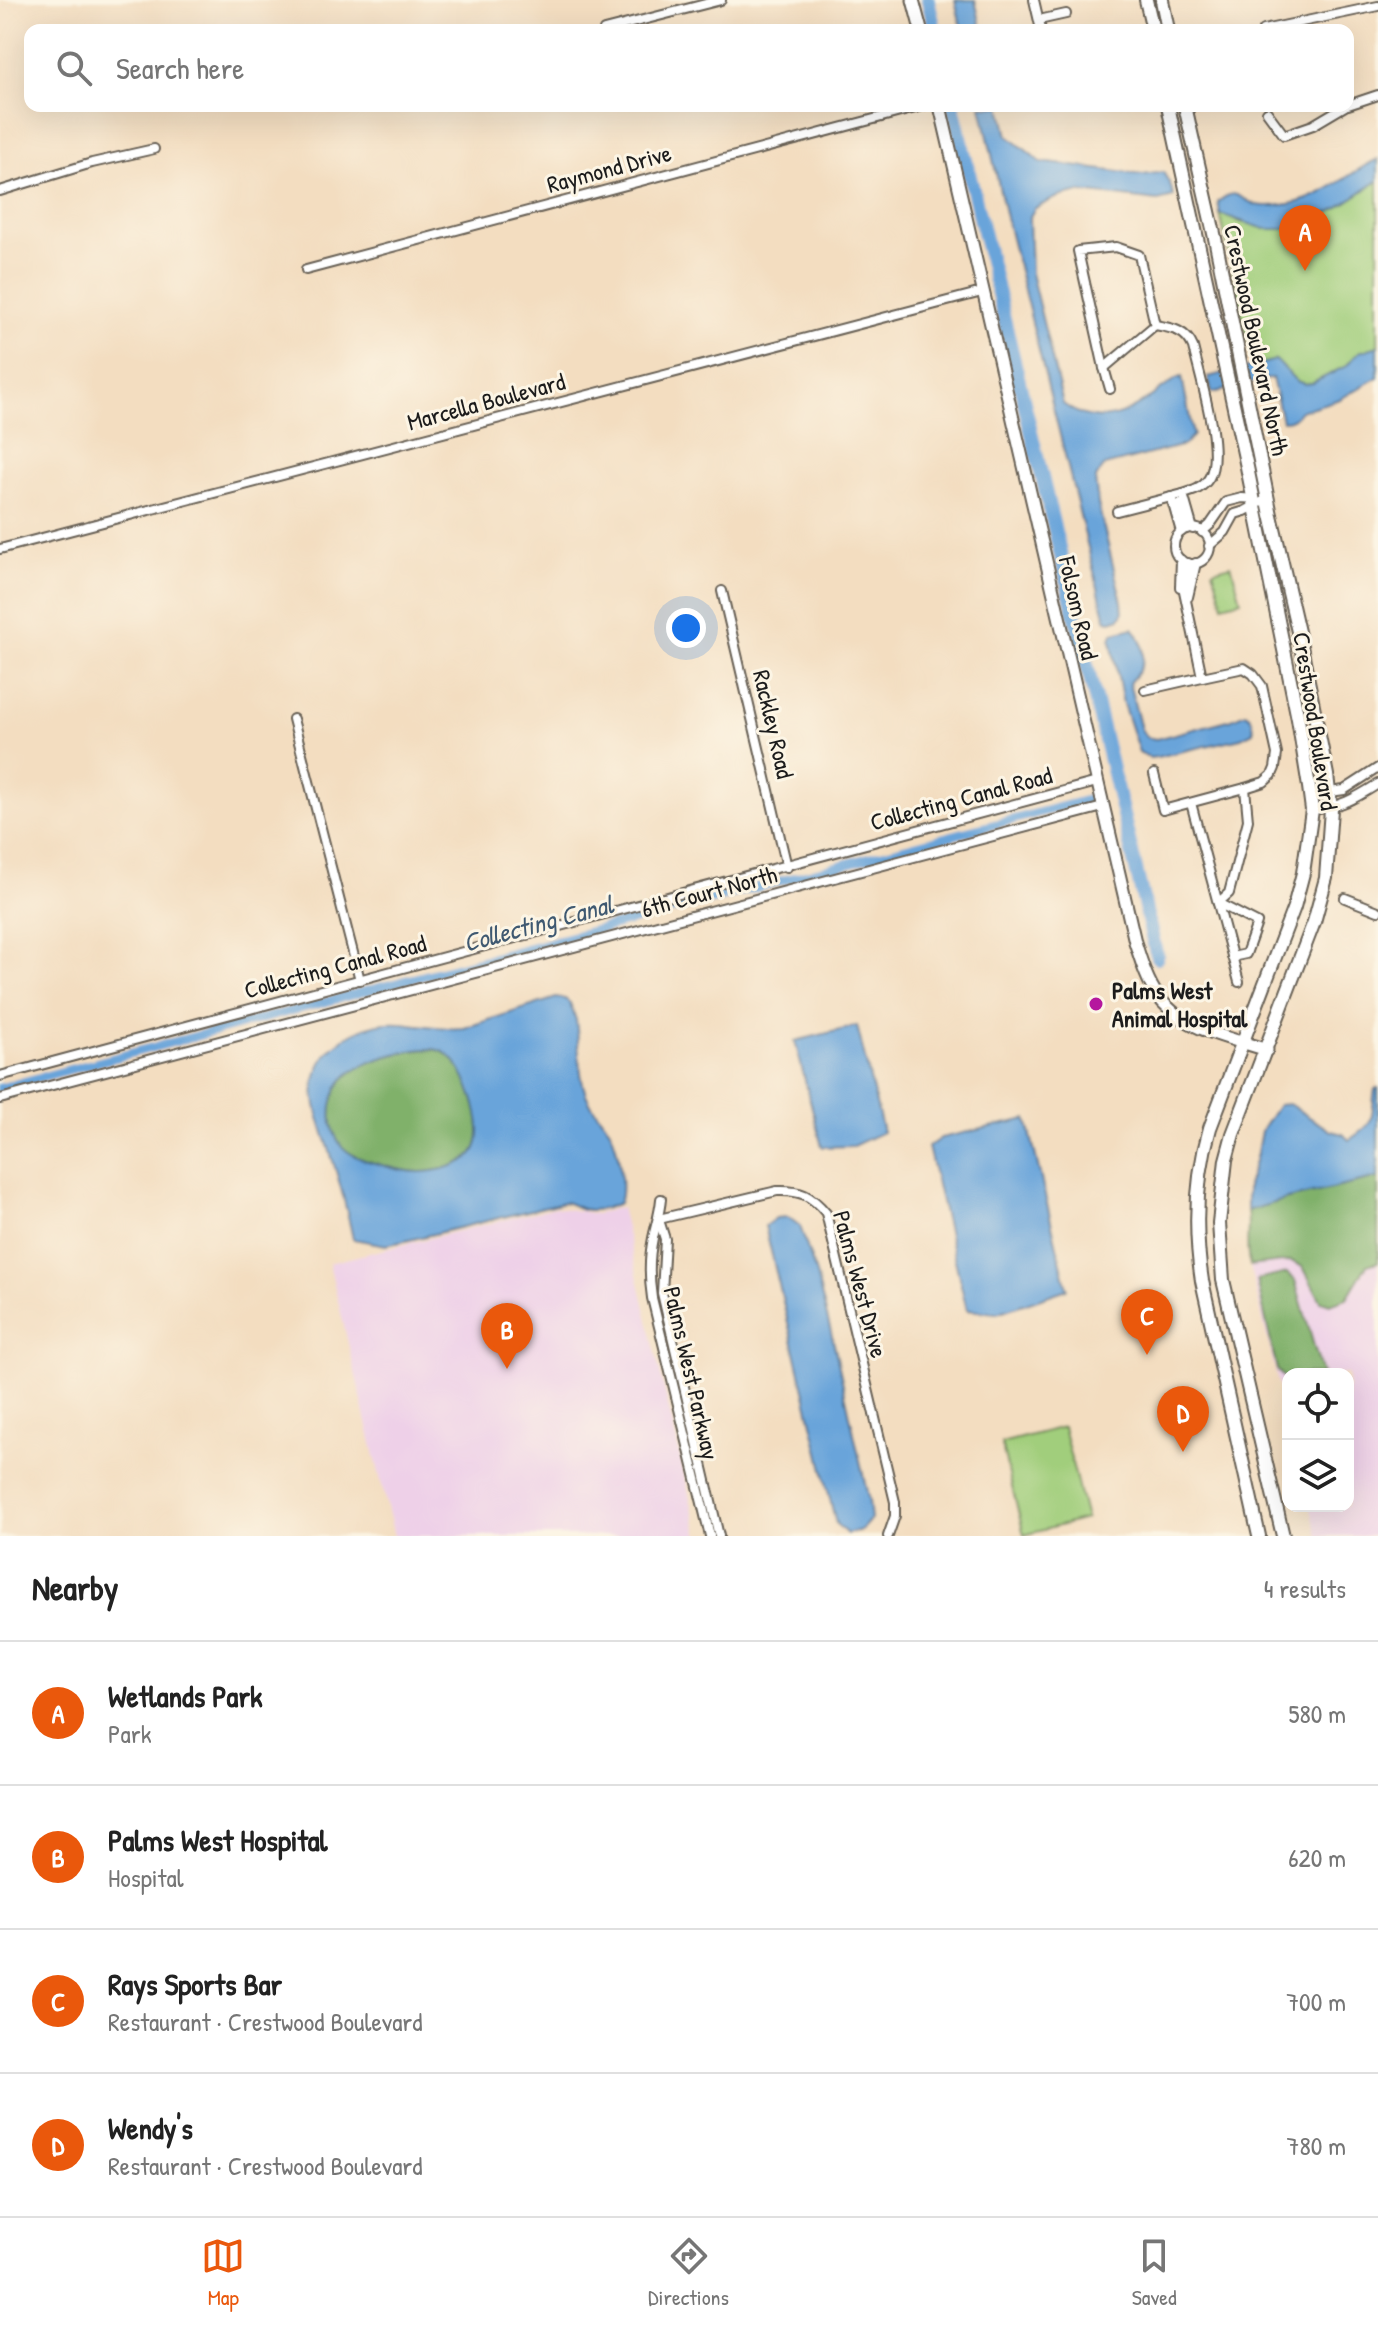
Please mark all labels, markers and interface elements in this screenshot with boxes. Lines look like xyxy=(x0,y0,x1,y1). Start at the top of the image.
search box xyxy=(24,24,1354,112)
icon: search xyxy=(52,46,96,90)
text: Search here xyxy=(116,48,244,88)
street label: Raymond Drive xyxy=(543,136,675,200)
pin: A xyxy=(1279,205,1331,271)
street label: Crestwood Boulevard North xyxy=(1217,222,1297,458)
street label: Marcella Boulevard xyxy=(404,365,568,437)
street label: Folsom Road xyxy=(1051,552,1106,663)
your location xyxy=(666,608,706,648)
street label: Crestwood Boulevard xyxy=(1286,630,1346,812)
street label: Rackley Road xyxy=(746,667,802,781)
street label: Collecting Canal Road xyxy=(867,758,1055,838)
street label: 6th Court North xyxy=(638,858,780,924)
water label: Collecting Canal xyxy=(459,886,618,961)
street label: Collecting Canal Road xyxy=(241,926,429,1006)
place label: Palms West Animal Hospital xyxy=(1112,974,1248,1035)
marker: Palms West Animal Hospital xyxy=(1087,995,1105,1013)
street label: Palms West Drive xyxy=(826,1207,896,1361)
street label: Palms West Parkway xyxy=(657,1283,727,1463)
pin: C xyxy=(1121,1289,1173,1355)
pin: B xyxy=(481,1303,533,1369)
map controls xyxy=(1282,1368,1354,1512)
button: locate xyxy=(1282,1368,1354,1440)
pin: D xyxy=(1157,1386,1209,1452)
button: layers xyxy=(1282,1440,1354,1512)
text: Nearby xyxy=(32,1565,118,1611)
text: 4 results xyxy=(1264,1571,1346,1606)
text: Wetlands Park xyxy=(108,1676,262,1716)
text: A xyxy=(52,1696,64,1731)
text: 580 m xyxy=(1288,1696,1346,1731)
text: Park xyxy=(108,1716,152,1751)
text: Palms West Hospital xyxy=(108,1820,328,1860)
text: B xyxy=(51,1840,65,1875)
text: 620 m xyxy=(1288,1840,1346,1875)
text: Hospital xyxy=(108,1860,184,1895)
text: Rays Sports Bar xyxy=(108,1964,282,2004)
text: C xyxy=(51,1984,65,2019)
text: 700 m xyxy=(1286,1984,1346,2019)
text: Restaurant · Crestwood Boulevard xyxy=(108,2004,423,2039)
text: Wendy's xyxy=(108,2108,193,2148)
text: D xyxy=(52,2128,64,2163)
text: 780 m xyxy=(1287,2128,1346,2163)
text: Restaurant · Crestwood Boulevard xyxy=(108,2148,423,2183)
tab: Map xyxy=(201,2234,245,2312)
tab: Directions xyxy=(648,2234,729,2312)
tab: Saved xyxy=(1132,2234,1177,2312)

